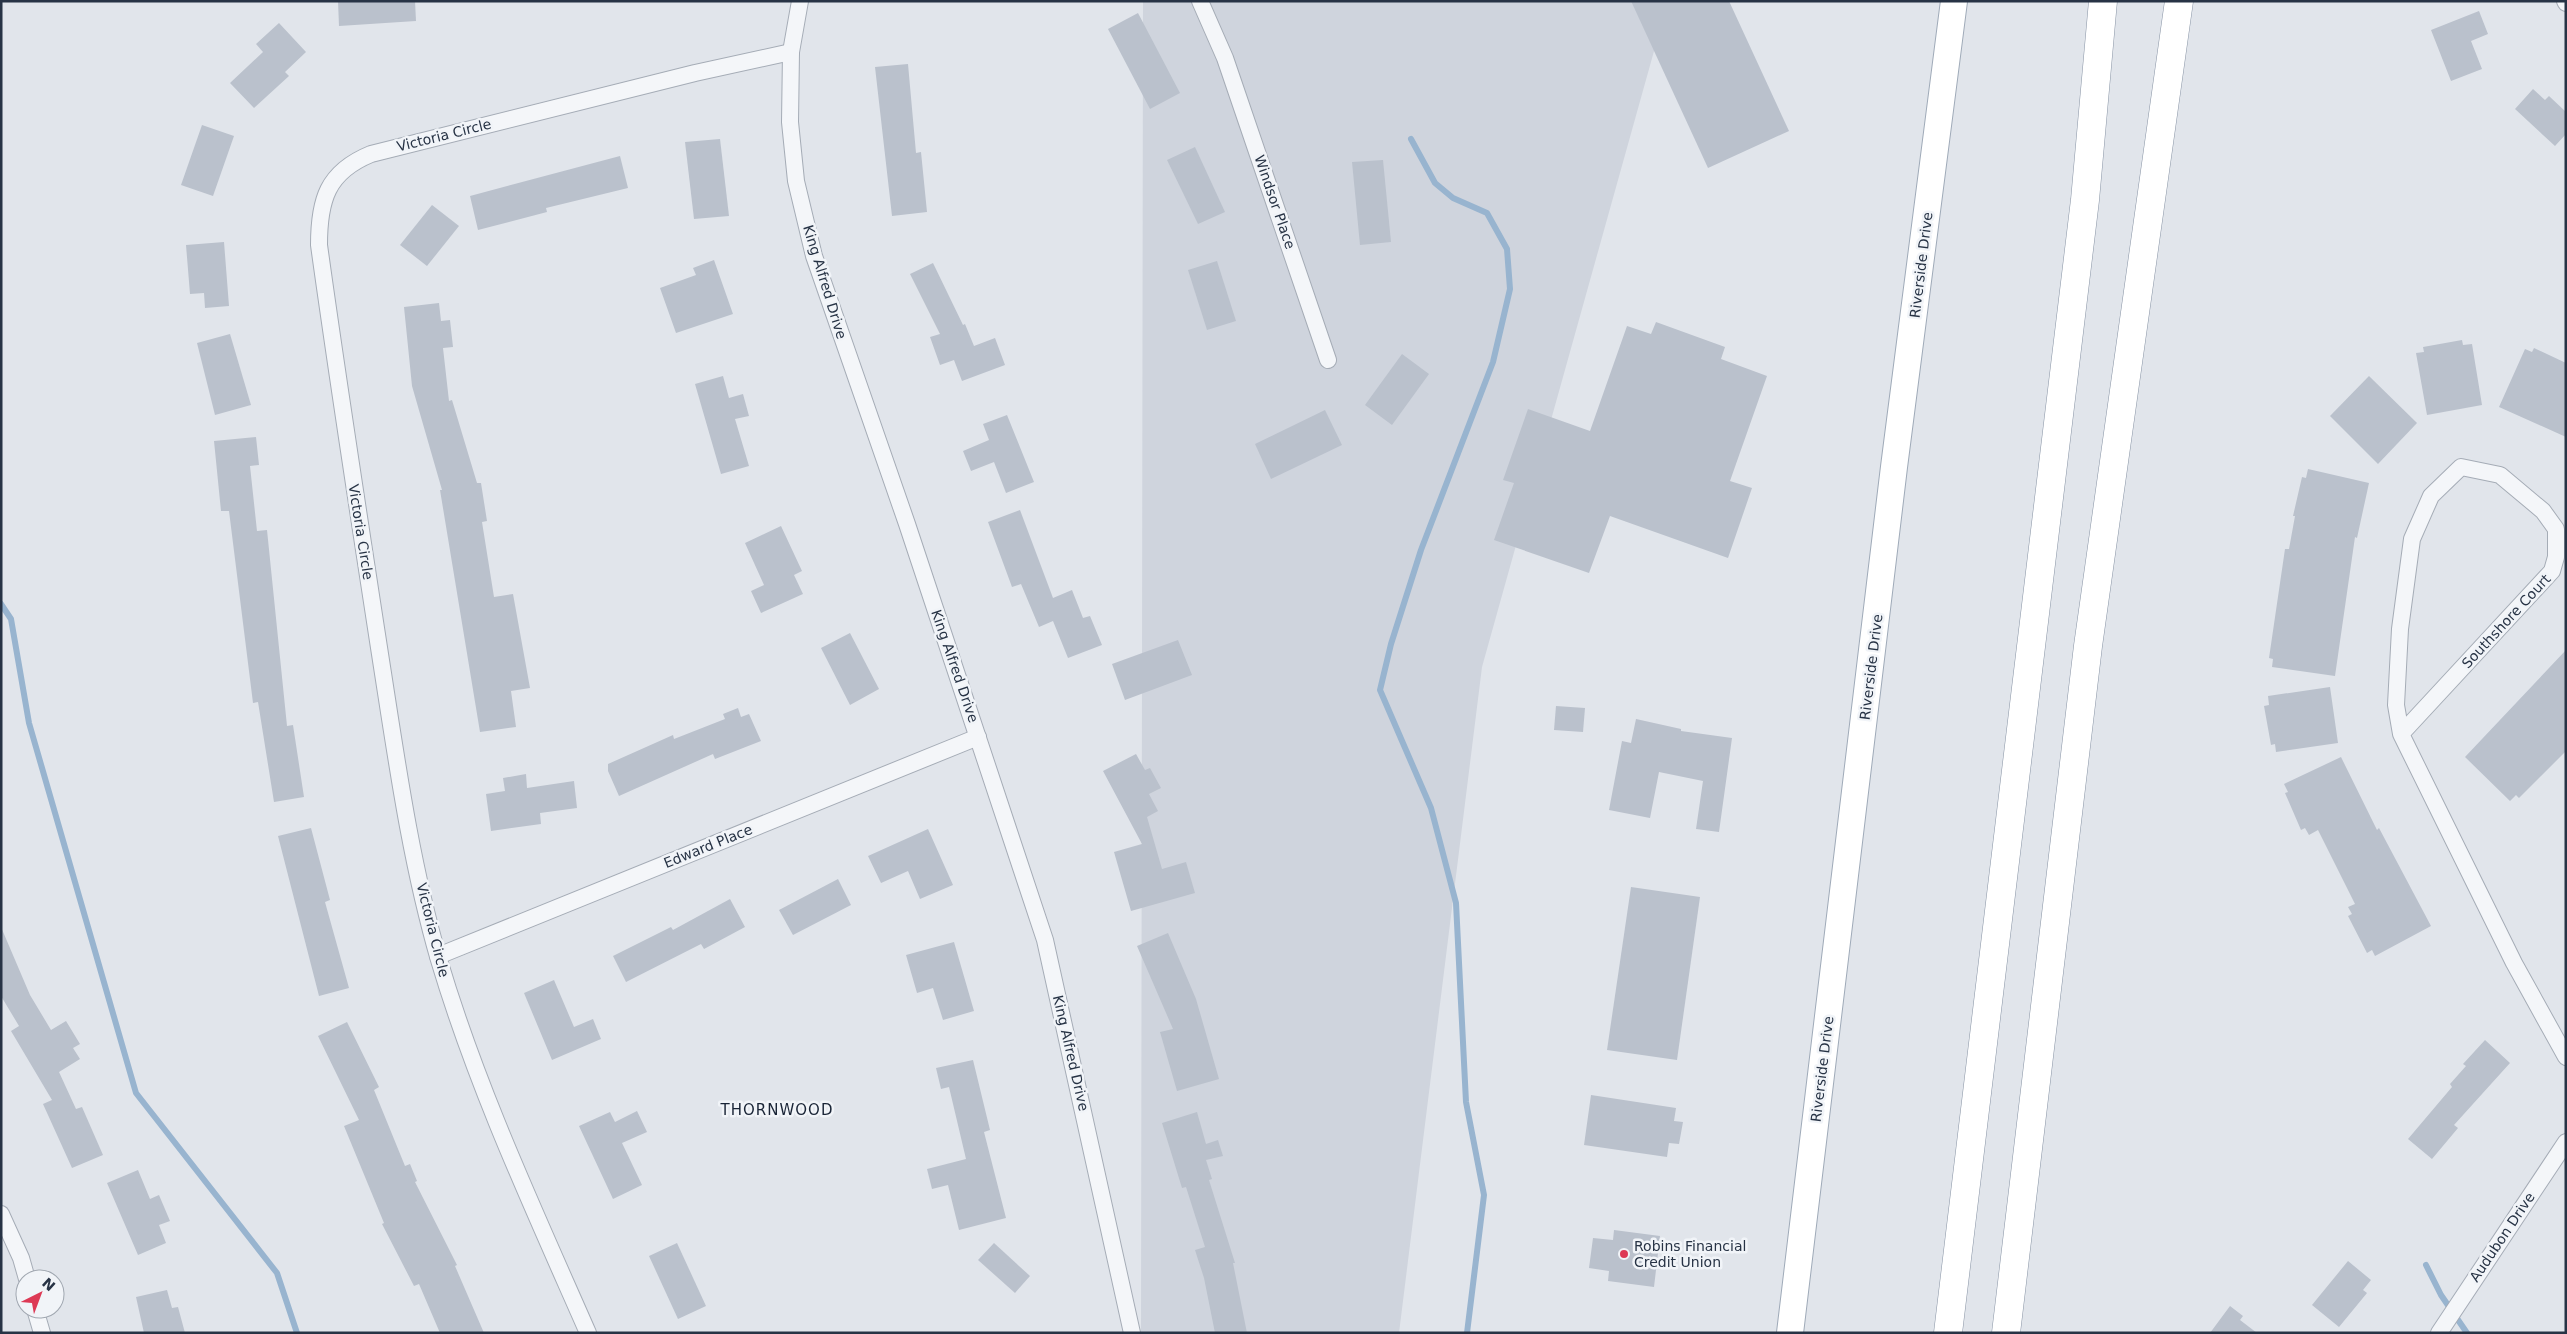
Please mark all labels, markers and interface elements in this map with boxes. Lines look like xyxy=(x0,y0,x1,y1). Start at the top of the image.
street label: Victoria Circle xyxy=(395,116,493,154)
street label: Windsor Place xyxy=(1251,153,1299,251)
street label: Riverside Drive xyxy=(1907,211,1935,319)
street label: King Alfred Drive xyxy=(800,223,850,341)
street label: Victoria Circle xyxy=(346,483,376,581)
street label: Southshore Court xyxy=(2458,570,2554,671)
street label: King Alfred Drive xyxy=(928,607,982,725)
street label: Riverside Drive xyxy=(1857,613,1885,721)
street label: Edward Place xyxy=(661,821,755,871)
street label: Victoria Circle xyxy=(414,881,452,979)
street label: King Alfred Drive xyxy=(1050,994,1092,1112)
street label: Riverside Drive xyxy=(1808,1015,1836,1123)
district label: THORNWOOD xyxy=(720,1101,833,1119)
street label: Audubon Drive xyxy=(2466,1189,2538,1285)
place label: Robins Financial Credit Union xyxy=(1634,1238,1746,1270)
marker: Robins Financial Credit Union xyxy=(1618,1248,1630,1260)
north arrow xyxy=(15,1269,65,1319)
text: N xyxy=(39,1274,58,1294)

